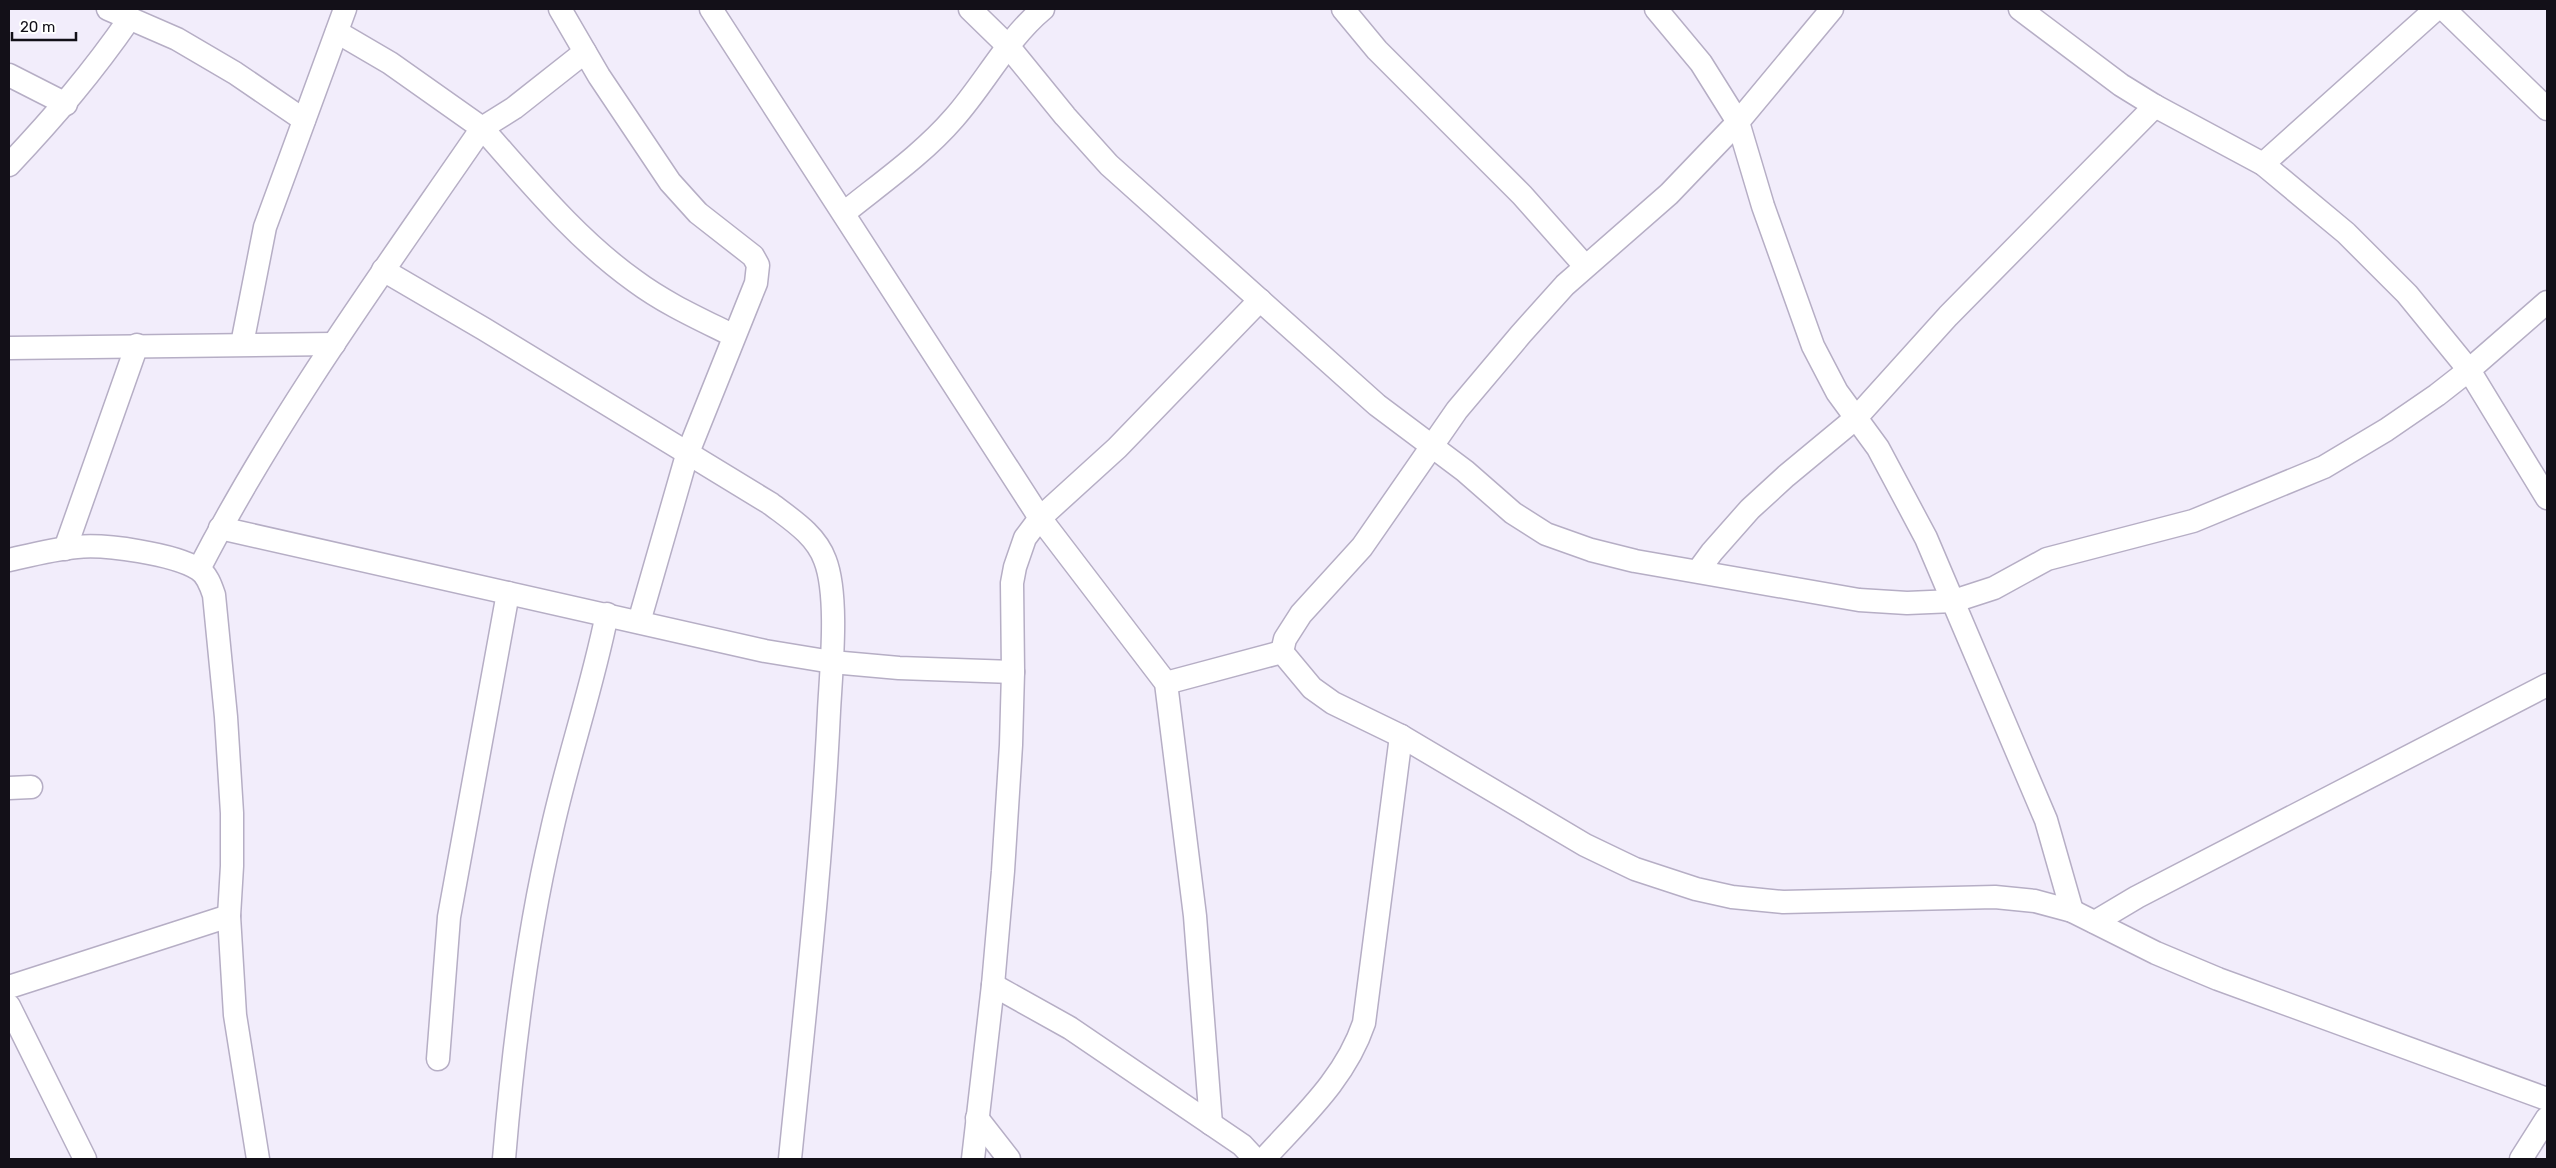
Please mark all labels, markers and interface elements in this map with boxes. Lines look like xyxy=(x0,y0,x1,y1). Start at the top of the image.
scale bar xyxy=(12,10,76,42)
text: 20 m xyxy=(20,18,55,36)

